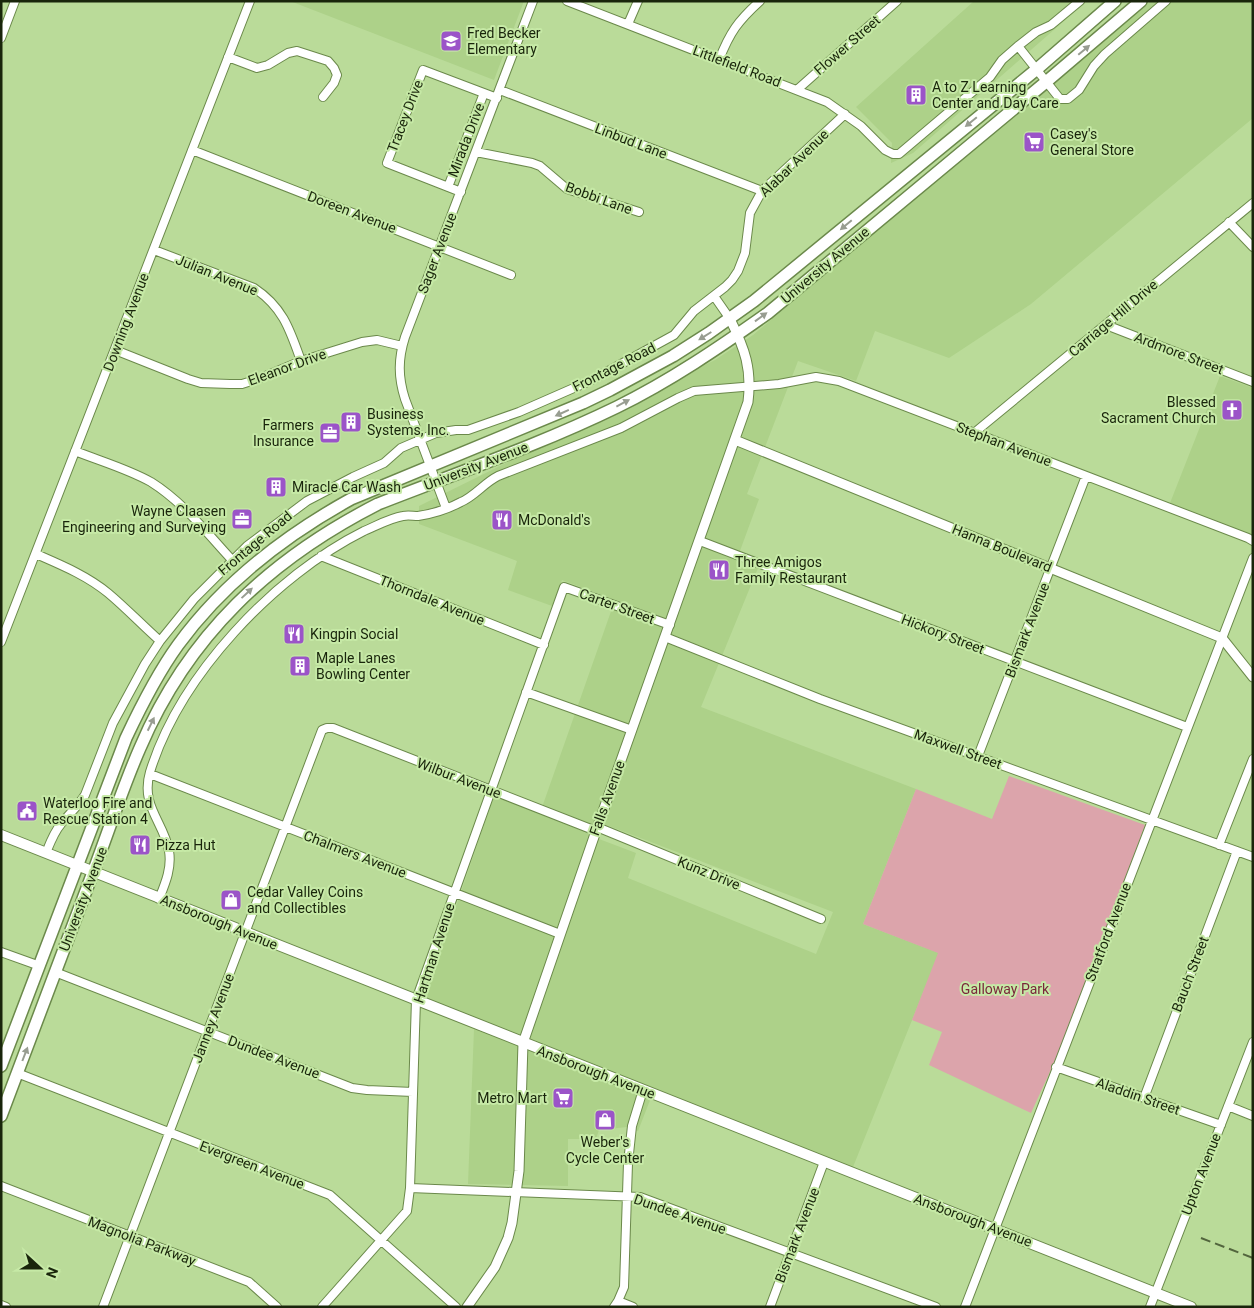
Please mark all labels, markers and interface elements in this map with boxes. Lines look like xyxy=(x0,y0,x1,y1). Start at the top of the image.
street label: Flower Street xyxy=(811,12,884,78)
place label: Fred Becker Elementary xyxy=(467,25,541,57)
school or university icon: Fred Becker Elementary xyxy=(439,29,463,53)
street label: Littlefield Road xyxy=(691,42,783,90)
one-way arrow xyxy=(1077,45,1090,56)
street label: Tracey Drive xyxy=(384,78,426,154)
place label: A to Z Learning Center and Day Care xyxy=(932,79,1059,111)
building icon: A to Z Learning Center and Day Care xyxy=(904,83,928,107)
street label: Mirada Drive xyxy=(445,101,487,179)
one-way arrow xyxy=(965,116,978,127)
street label: Linbud Lane xyxy=(593,120,669,162)
street label: Alabar Avenue xyxy=(756,126,832,200)
place label: Casey's General Store xyxy=(1050,126,1134,158)
supermarket icon: Casey's General Store xyxy=(1022,130,1046,154)
street label: Bobbi Lane xyxy=(564,179,634,217)
street label: Doreen Avenue xyxy=(305,188,399,236)
street label: Sager Avenue xyxy=(414,210,460,296)
one-way arrow xyxy=(840,219,853,230)
street label: University Avenue xyxy=(778,223,872,307)
street label: Julian Avenue xyxy=(174,251,260,299)
street label: Downing Avenue xyxy=(100,271,152,373)
street label: Carriage Hill Drive xyxy=(1065,276,1161,360)
one-way arrow xyxy=(754,312,768,322)
street label: Ardmore Street xyxy=(1132,329,1226,378)
one-way arrow xyxy=(698,331,711,341)
street label: Frontage Road xyxy=(570,339,658,395)
street label: Eleanor Drive xyxy=(246,345,328,389)
place label: Blessed Sacrament Church xyxy=(1101,394,1216,426)
church icon: Blessed Sacrament Church xyxy=(1220,398,1244,422)
one-way arrow xyxy=(616,399,631,407)
place label: Business Systems, Inc. xyxy=(367,406,449,438)
one-way arrow xyxy=(555,409,569,417)
building icon: Business Systems, Inc. xyxy=(339,410,363,434)
place label: Farmers Insurance xyxy=(253,417,314,449)
street label: Stephan Avenue xyxy=(954,419,1054,469)
office icon: Farmers Insurance xyxy=(318,421,342,445)
street label: University Avenue xyxy=(422,439,530,493)
building icon: Miracle Car Wash xyxy=(264,475,288,499)
place label: Miracle Car Wash xyxy=(292,479,401,495)
place label: Wayne Claasen Engineering and Surveying xyxy=(62,503,226,535)
office icon: Wayne Claasen Engineering and Surveying xyxy=(230,507,254,531)
street label: Frontage Road xyxy=(215,508,295,578)
restaurant icon: McDonald's xyxy=(490,508,514,532)
place label: McDonald's xyxy=(518,512,591,528)
street label: Hanna Boulevard xyxy=(950,521,1054,575)
place label: Three Amigos Family Restaurant xyxy=(735,554,847,586)
restaurant icon: Three Amigos Family Restaurant xyxy=(707,558,731,582)
street label: Thorndale Avenue xyxy=(377,572,487,628)
street label: Bismark Avenue xyxy=(1002,580,1052,680)
street label: Carter Street xyxy=(577,585,657,627)
one-way arrow xyxy=(240,588,253,599)
street label: Hickory Street xyxy=(899,611,987,657)
restaurant icon: Kingpin Social xyxy=(282,622,306,646)
place label: Kingpin Social xyxy=(310,626,398,642)
place label: Maple Lanes Bowling Center xyxy=(316,650,410,682)
building icon: Maple Lanes Bowling Center xyxy=(288,654,312,678)
one-way arrow xyxy=(147,717,155,731)
street label: Maxwell Street xyxy=(912,726,1004,772)
street label: Wilbur Avenue xyxy=(415,755,503,801)
street label: Falls Avenue xyxy=(586,758,628,838)
place label: Waterloo Fire and Rescue Station 4 xyxy=(43,795,152,827)
public building icon: Waterloo Fire and Rescue Station 4 xyxy=(15,799,39,823)
street label: Chalmers Avenue xyxy=(301,827,409,881)
restaurant icon: Pizza Hut xyxy=(128,833,152,857)
place label: Pizza Hut xyxy=(156,837,216,853)
street label: University Avenue xyxy=(56,845,110,953)
street label: Kunz Drive xyxy=(675,853,743,893)
street label: Stratford Avenue xyxy=(1082,880,1134,984)
place label: Cedar Valley Coins and Collectibles xyxy=(247,884,363,916)
shop icon: Cedar Valley Coins and Collectibles xyxy=(219,888,243,912)
street label: Ansborough Avenue xyxy=(158,891,280,953)
street label: Hartman Avenue xyxy=(410,901,458,1005)
street label: Bauch Street xyxy=(1168,934,1212,1014)
street label: Janney Avenue xyxy=(189,971,237,1065)
park label: Galloway Park xyxy=(961,981,1050,997)
street label: Dundee Avenue xyxy=(226,1032,322,1082)
street label: Ansborough Avenue xyxy=(535,1042,657,1102)
one-way arrow xyxy=(22,1046,29,1061)
street label: Aladdin Street xyxy=(1094,1074,1182,1118)
supermarket icon: Metro Mart xyxy=(551,1086,575,1110)
place label: Metro Mart xyxy=(477,1090,547,1106)
shop icon: Weber's Cycle Center xyxy=(593,1108,617,1132)
street label: Upton Avenue xyxy=(1178,1131,1224,1217)
place label: Weber's Cycle Center xyxy=(566,1134,644,1166)
street label: Evergreen Avenue xyxy=(197,1138,307,1192)
street label: Bismark Avenue xyxy=(772,1185,822,1285)
street label: Ansborough Avenue xyxy=(912,1190,1034,1250)
street label: Dundee Avenue xyxy=(632,1191,728,1237)
street label: Magnolia Parkway xyxy=(86,1213,199,1269)
north arrow xyxy=(15,1243,65,1293)
text: N xyxy=(43,1265,61,1280)

